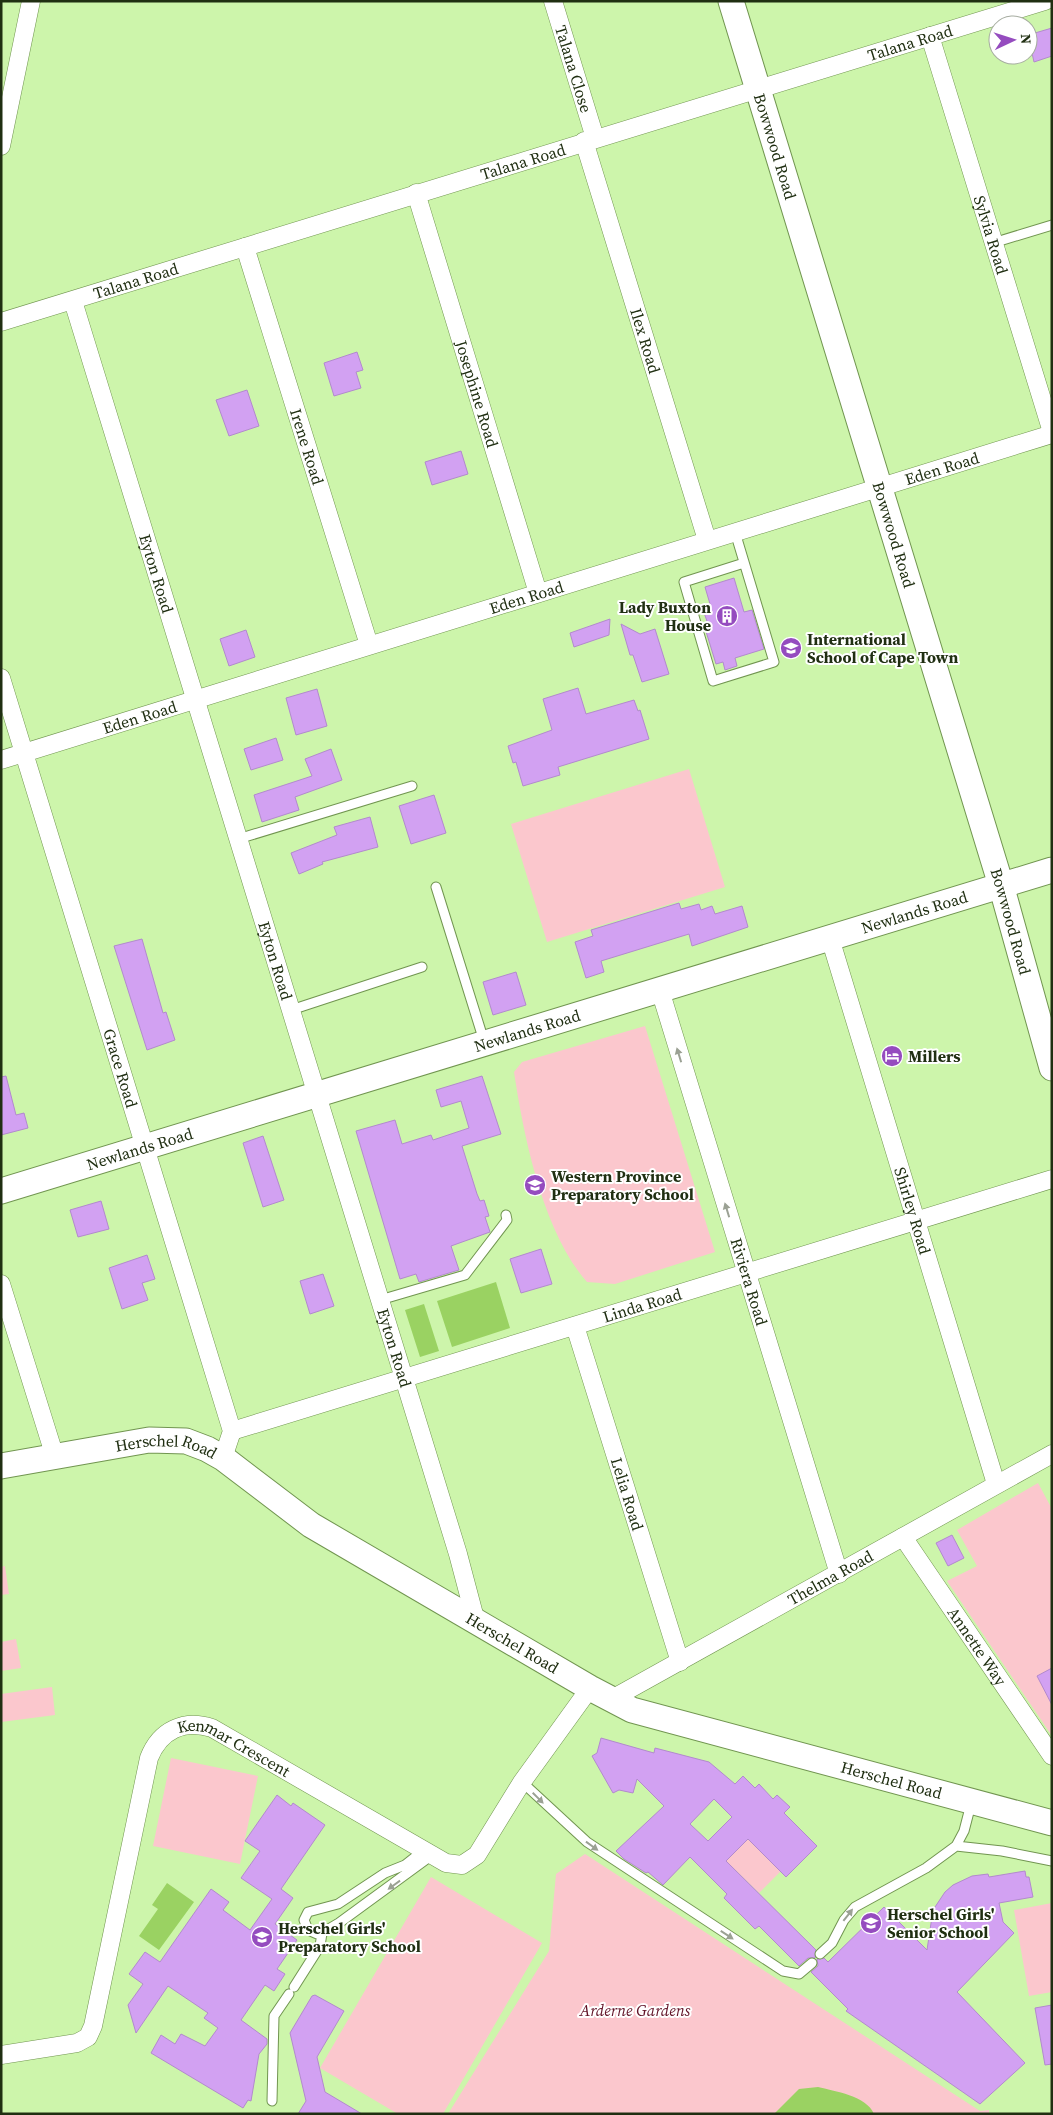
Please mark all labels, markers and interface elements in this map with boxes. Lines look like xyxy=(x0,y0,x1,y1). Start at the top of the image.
north arrow xyxy=(988,15,1038,65)
street label: Talana Road xyxy=(865,19,955,66)
street label: Talana Close xyxy=(550,23,598,115)
text: N xyxy=(1016,33,1036,45)
street label: Bowwood Road xyxy=(749,91,802,202)
street label: Talana Road xyxy=(478,138,568,185)
street label: Sylvia Road xyxy=(969,193,1014,277)
street label: Talana Road xyxy=(91,257,181,304)
street label: Ilex Road xyxy=(625,305,666,376)
street label: Josephine Road xyxy=(450,337,504,450)
street label: Irene Road xyxy=(285,406,329,487)
street label: Eden Road xyxy=(902,446,982,490)
street label: Bowwood Road xyxy=(867,479,921,590)
street label: Eyton Road xyxy=(134,531,179,616)
street label: Eden Road xyxy=(486,575,566,619)
place label: Lady Buxton House xyxy=(619,596,711,636)
building icon: Lady Buxton House xyxy=(715,604,739,628)
place label: International School of Cape Town xyxy=(807,628,958,668)
school or university icon: International School of Cape Town xyxy=(779,636,803,660)
street label: Eden Road xyxy=(100,695,179,739)
street label: Bowwood Road xyxy=(985,865,1036,977)
street label: Newlands Road xyxy=(859,885,970,939)
street label: Eyton Road xyxy=(253,918,298,1003)
street label: Newlands Road xyxy=(471,1004,583,1057)
street label: Grace Road xyxy=(98,1026,143,1110)
hotel icon: Millers xyxy=(880,1044,904,1068)
place label: Millers xyxy=(908,1045,961,1067)
one-way arrow xyxy=(675,1047,683,1062)
street label: Newlands Road xyxy=(84,1122,195,1175)
street label: Shirley Road xyxy=(889,1164,937,1257)
place label: Western Province Preparatory School xyxy=(551,1165,694,1205)
school or university icon: Western Province Preparatory School xyxy=(523,1173,547,1197)
one-way arrow xyxy=(723,1202,731,1217)
street label: Riviera Road xyxy=(726,1235,773,1328)
street label: Linda Road xyxy=(600,1283,684,1327)
street label: Eyton Road xyxy=(372,1306,417,1390)
street label: Herschel Road xyxy=(113,1429,221,1464)
street label: Lelia Road xyxy=(606,1455,649,1533)
street label: Thelma Road xyxy=(783,1545,877,1610)
street label: Annette Way xyxy=(943,1602,1012,1690)
street label: Herschel Road xyxy=(462,1607,563,1678)
street label: Kenmar Crescent xyxy=(175,1714,295,1782)
street label: Herschel Road xyxy=(838,1756,945,1804)
one-way arrow xyxy=(532,1792,544,1804)
one-way arrow xyxy=(585,1841,599,1851)
one-way arrow xyxy=(388,1879,401,1890)
place label: Herschel Girls' Senior School xyxy=(887,1903,995,1943)
one-way arrow xyxy=(843,1909,854,1922)
school or university icon: Herschel Girls' Senior School xyxy=(859,1911,883,1935)
place label: Herschel Girls' Preparatory School xyxy=(278,1917,421,1957)
school or university icon: Herschel Girls' Preparatory School xyxy=(250,1925,274,1949)
one-way arrow xyxy=(721,1931,734,1940)
park label: Arderne Gardens xyxy=(579,1999,690,2021)

